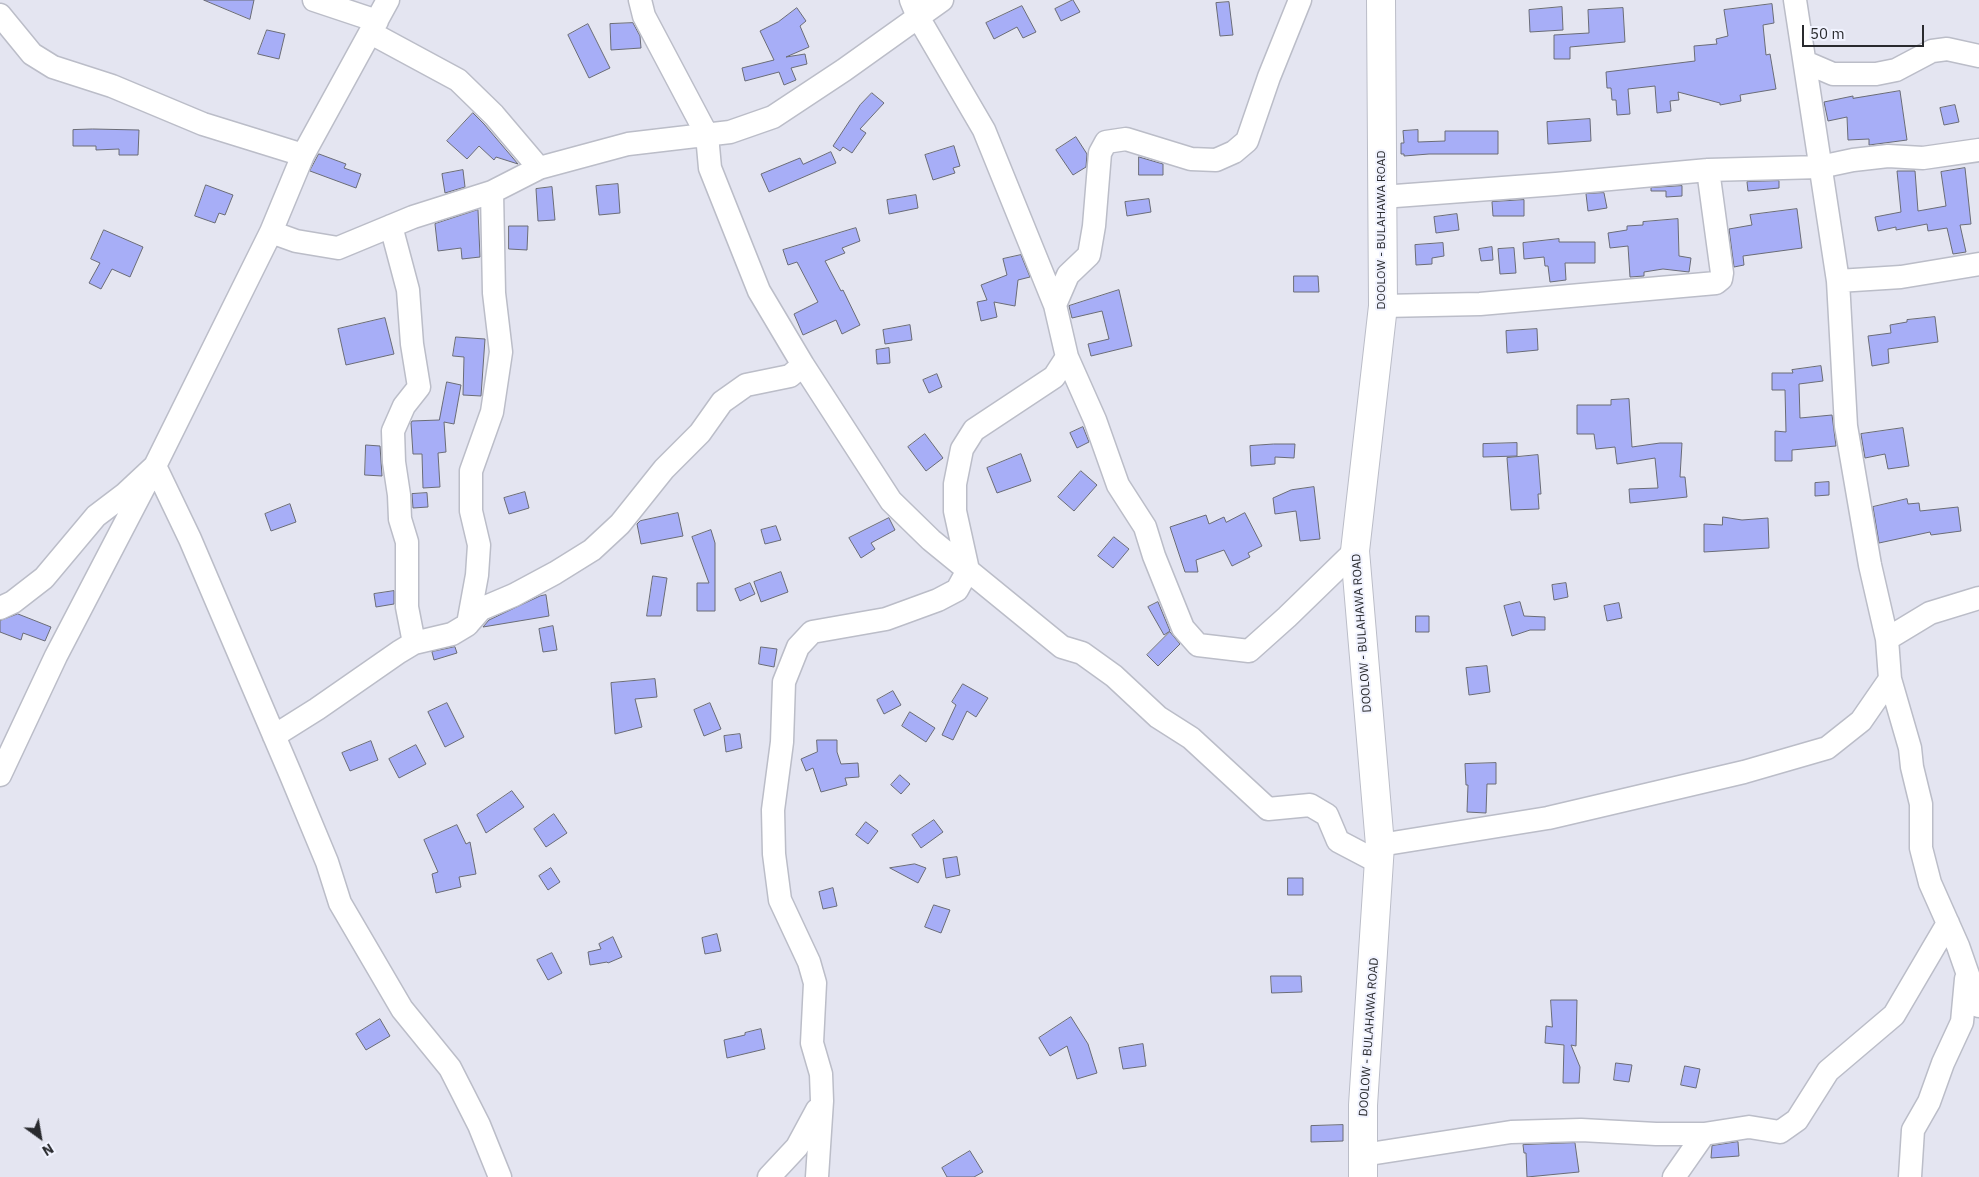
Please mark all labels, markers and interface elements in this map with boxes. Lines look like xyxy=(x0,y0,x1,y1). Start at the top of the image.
scale bar xyxy=(1804,15,1926,47)
text: 50 m xyxy=(1810,24,1845,43)
street label: DOOLOW - BULAHAWA ROAD xyxy=(1375,150,1389,310)
street label: DOOLOW - BULAHAWA ROAD xyxy=(1349,553,1375,713)
street label: DOOLOW - BULAHAWA ROAD xyxy=(1356,957,1382,1117)
north arrow xyxy=(15,1112,65,1162)
text: N xyxy=(39,1139,57,1160)

